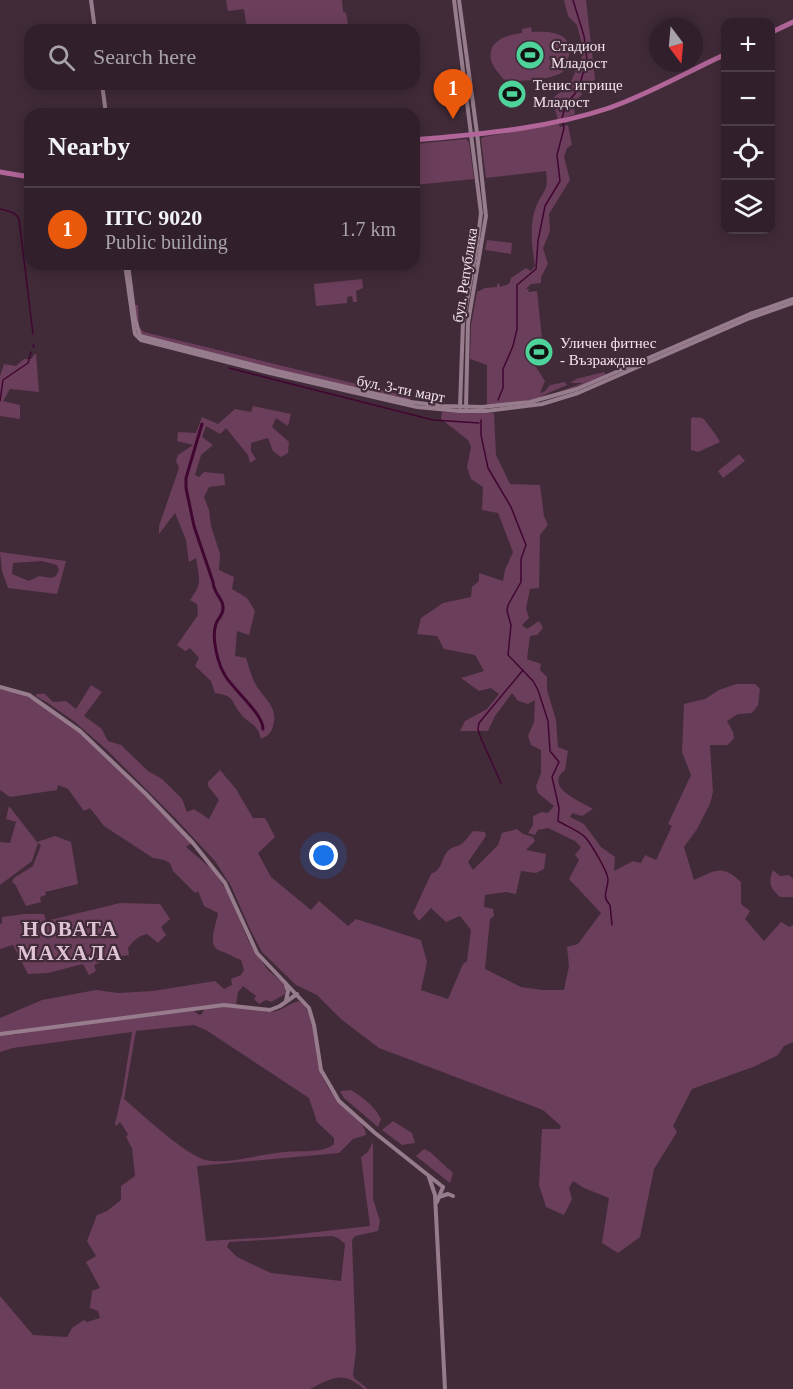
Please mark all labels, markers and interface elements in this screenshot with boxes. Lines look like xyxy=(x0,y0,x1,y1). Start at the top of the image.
north arrow xyxy=(649,18,703,72)
map controls xyxy=(721,18,775,234)
button: + xyxy=(721,18,775,72)
search box xyxy=(24,24,420,90)
place label: Стадион Младост xyxy=(551,38,608,71)
sports icon: Стадион Младост xyxy=(514,39,546,71)
icon: search xyxy=(45,41,78,74)
text: Search here xyxy=(93,44,196,69)
pin: 1 xyxy=(434,70,472,119)
button: − xyxy=(721,72,775,126)
place label: Тенис игрище Младост xyxy=(533,77,623,110)
sports icon: Тенис игрище Младост xyxy=(496,78,528,110)
button: locate xyxy=(721,126,775,180)
text: Nearby xyxy=(48,132,130,161)
button: layers xyxy=(721,180,775,234)
text: ПТС 9020 xyxy=(105,205,202,230)
text: 1 xyxy=(63,218,73,240)
text: 1.7 km xyxy=(340,218,396,240)
street label: бул. Република xyxy=(450,226,480,323)
text: Public building xyxy=(105,231,228,253)
place label: Уличен фитнес - Възраждане xyxy=(560,335,657,368)
sports icon: Уличен фитнес - Възраждане xyxy=(523,336,555,368)
street label: бул. 3-ти март xyxy=(355,373,447,405)
your location xyxy=(309,841,338,870)
district label: НОВАТА МАХАЛА xyxy=(17,917,123,965)

